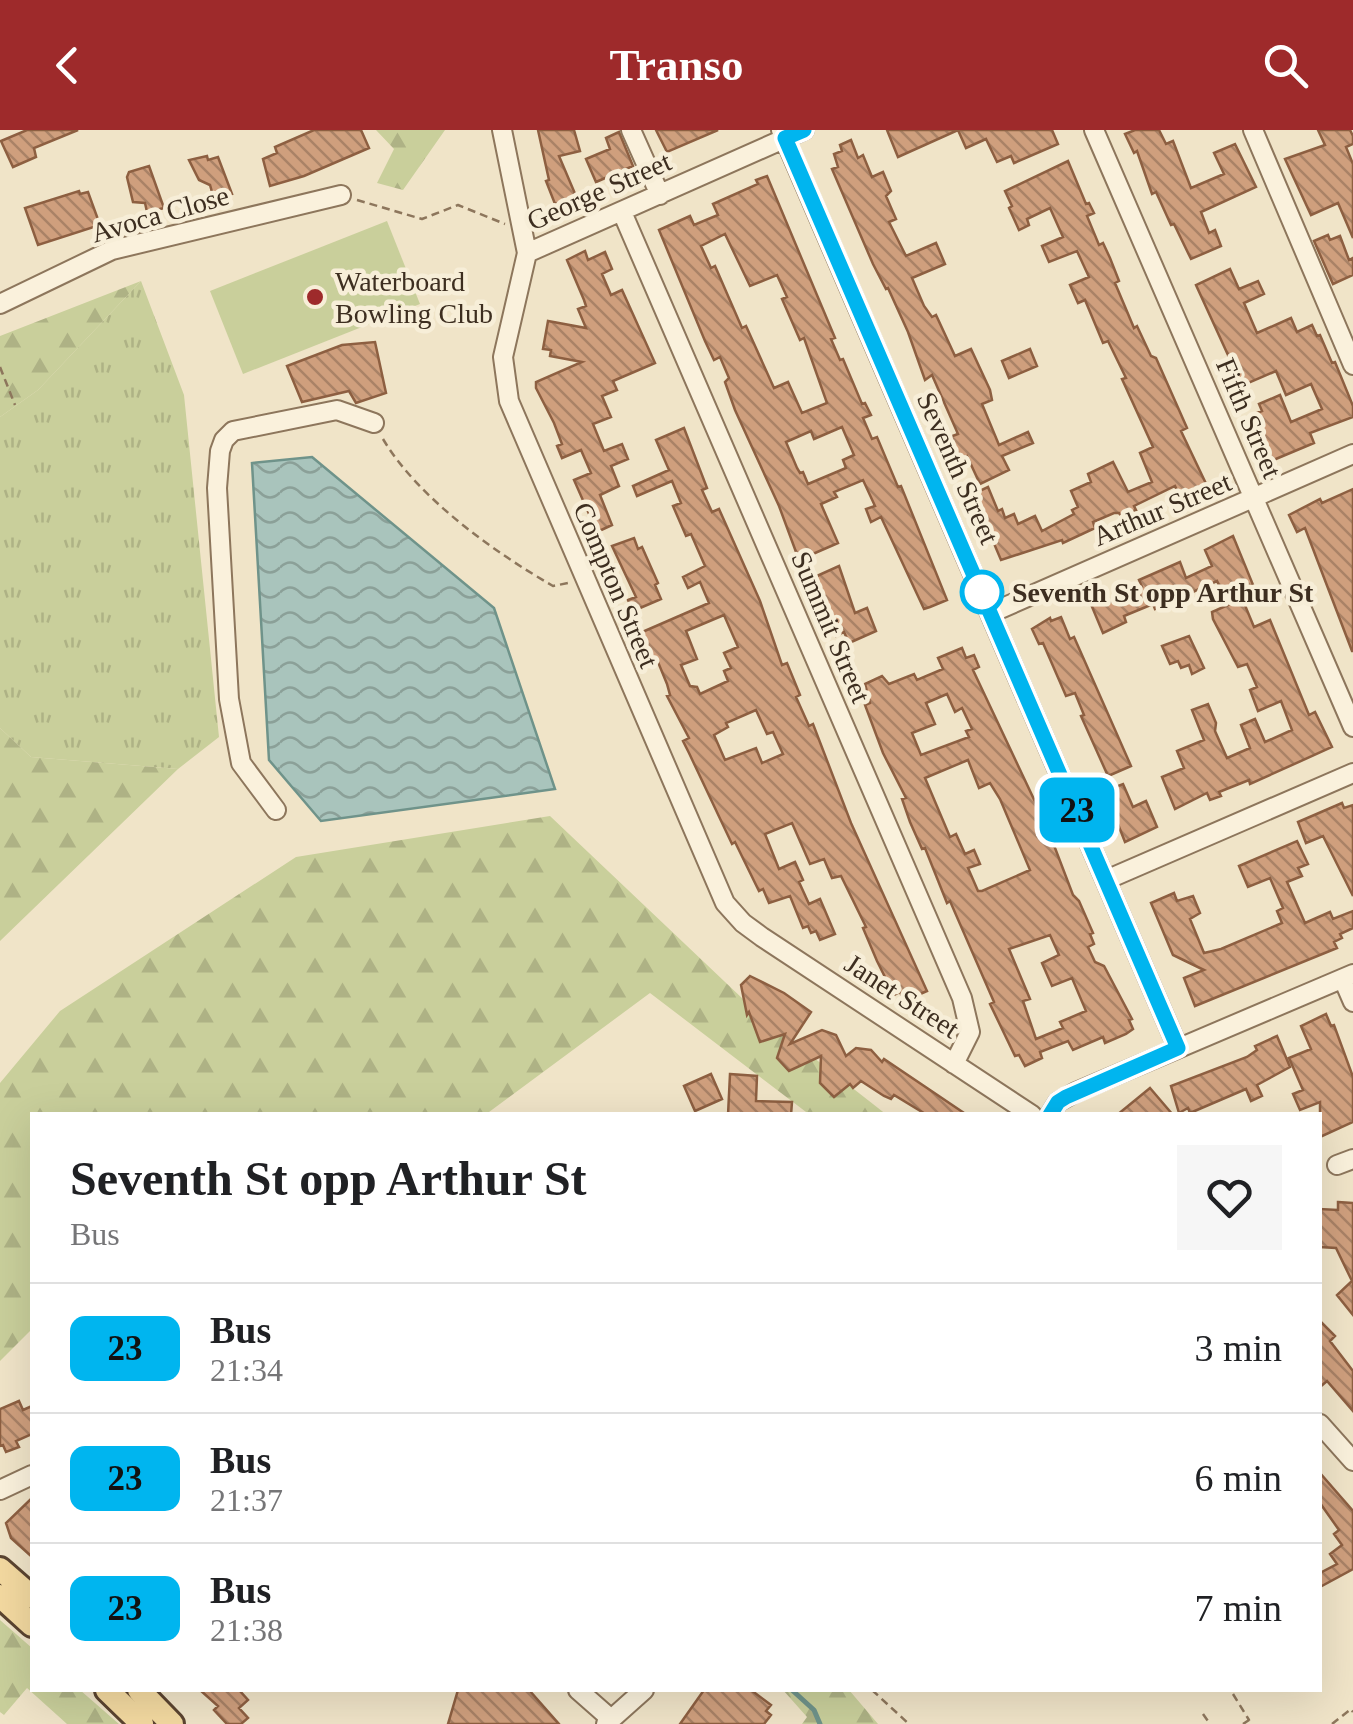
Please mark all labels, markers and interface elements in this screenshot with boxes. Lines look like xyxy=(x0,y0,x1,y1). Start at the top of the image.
icon: back xyxy=(40,38,95,93)
icon: search xyxy=(1258,38,1313,93)
text: Transo xyxy=(609,40,744,90)
street label: George Street xyxy=(522,145,676,237)
street label: Avoca Close xyxy=(88,180,232,248)
place label: Waterboard Bowling Club xyxy=(335,266,493,329)
marker: Waterboard Bowling Club xyxy=(304,286,326,308)
street label: Fifth Street xyxy=(1210,354,1288,483)
street label: Seventh Street xyxy=(911,387,1005,549)
street label: Arthur Street xyxy=(1088,466,1236,552)
street label: Compton Street xyxy=(567,498,665,673)
street label: Summit Street xyxy=(785,547,877,707)
marker: Seventh St opp Arthur St xyxy=(961,571,1003,613)
place label: Seventh St opp Arthur St xyxy=(1012,577,1314,608)
line badge: 23 xyxy=(1032,778,1122,842)
text: 23 xyxy=(1060,791,1095,830)
street label: Janet Street xyxy=(839,948,965,1044)
button: heart xyxy=(1177,1145,1282,1250)
text: Seventh St opp Arthur St xyxy=(70,1152,587,1205)
text: Bus xyxy=(70,1216,120,1252)
text: Bus xyxy=(210,1309,271,1351)
text: 3 min xyxy=(1194,1327,1282,1369)
text: 23 xyxy=(108,1329,143,1368)
text: 21:34 xyxy=(210,1352,283,1388)
text: Bus xyxy=(210,1439,271,1481)
text: 6 min xyxy=(1194,1457,1282,1499)
text: 23 xyxy=(108,1459,143,1498)
text: 21:37 xyxy=(210,1482,283,1518)
text: Bus xyxy=(210,1569,271,1611)
text: 7 min xyxy=(1194,1587,1282,1629)
text: 23 xyxy=(108,1589,143,1628)
text: 21:38 xyxy=(210,1612,283,1648)

